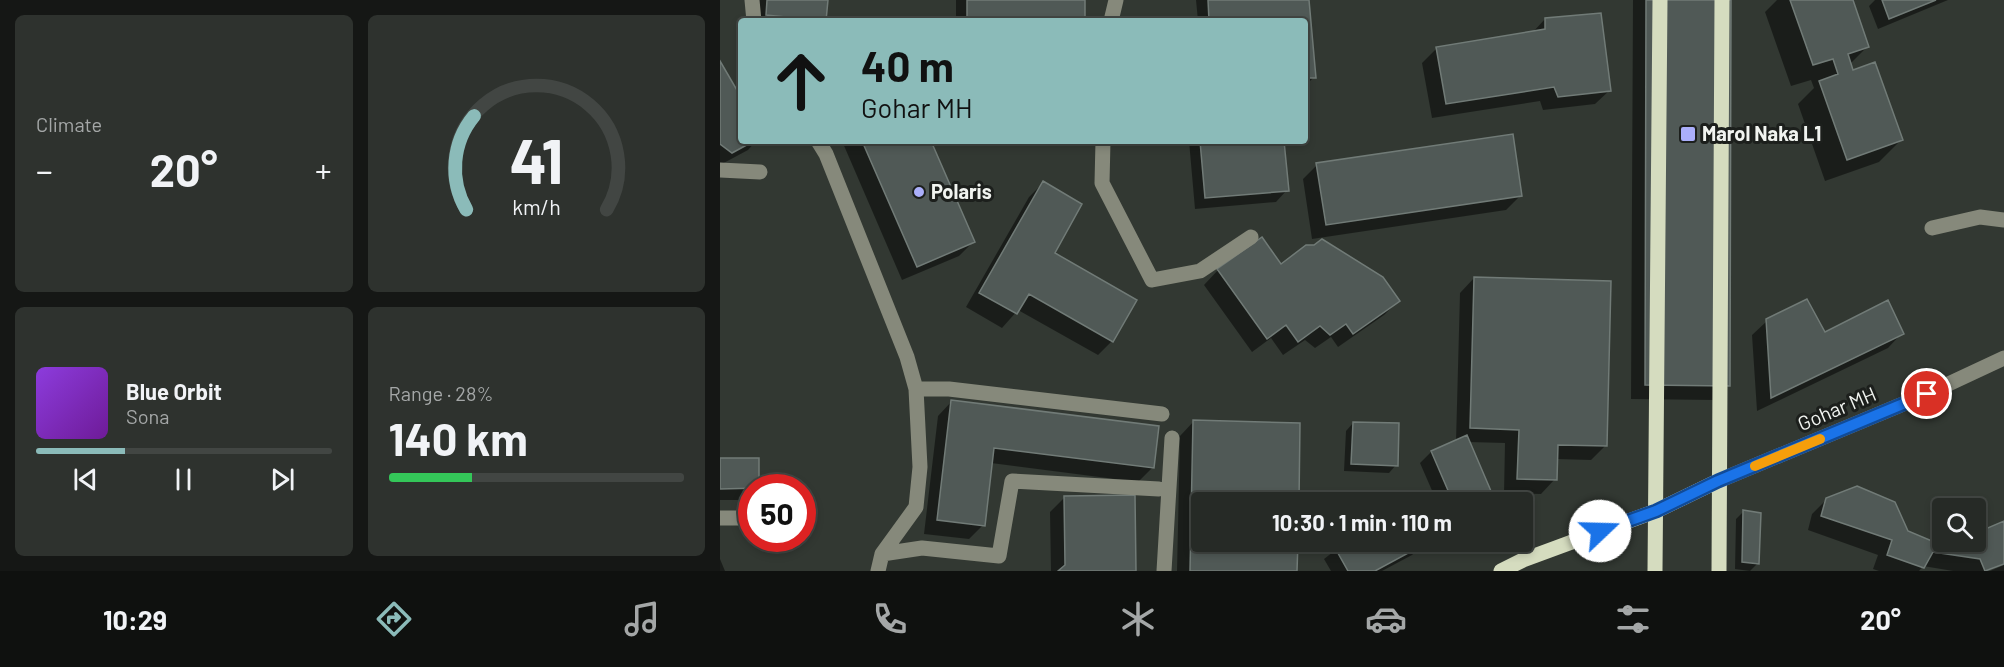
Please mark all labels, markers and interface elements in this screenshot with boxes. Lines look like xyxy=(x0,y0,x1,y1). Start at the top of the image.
text: 40 m xyxy=(861,40,954,90)
icon: ahead xyxy=(762,42,840,120)
text: Gohar MH xyxy=(861,91,973,123)
text: Climate xyxy=(36,112,102,136)
place label: Marol Naka L1 xyxy=(1702,121,1821,145)
text: 41 xyxy=(509,122,563,196)
marker: Marol Naka L1 xyxy=(1679,125,1697,143)
text: 20° xyxy=(150,142,218,196)
text: − xyxy=(36,150,53,190)
text: + xyxy=(315,150,332,190)
place label: Polaris xyxy=(931,179,992,203)
marker: Polaris xyxy=(912,185,926,199)
text: km/h xyxy=(512,195,561,220)
pin xyxy=(1901,368,1952,419)
icon: arrive xyxy=(1910,377,1943,410)
text: Blue Orbit xyxy=(126,378,222,404)
text: Range · 28% xyxy=(389,381,493,405)
street label: Gohar MH xyxy=(1794,381,1879,435)
text: Sona xyxy=(126,404,170,428)
text: 140 km xyxy=(389,411,528,465)
icon: previous xyxy=(69,463,102,496)
icon: pause xyxy=(167,463,200,496)
icon: next xyxy=(266,463,299,496)
speed limit sign: 50 xyxy=(738,474,816,552)
map controls xyxy=(1932,498,1986,552)
button: search xyxy=(1932,498,1986,552)
position arrow xyxy=(1568,499,1632,563)
text: 10:30 · 1 min · 110 m xyxy=(1272,509,1452,535)
icon: directions xyxy=(373,598,415,640)
icon: music xyxy=(621,598,663,640)
icon: phone xyxy=(869,598,911,640)
icon: climate xyxy=(1117,598,1159,640)
icon: car xyxy=(1365,598,1407,640)
icon: filters xyxy=(1612,598,1654,640)
text: 10:29 xyxy=(103,603,167,635)
text: 20° xyxy=(1860,603,1901,635)

